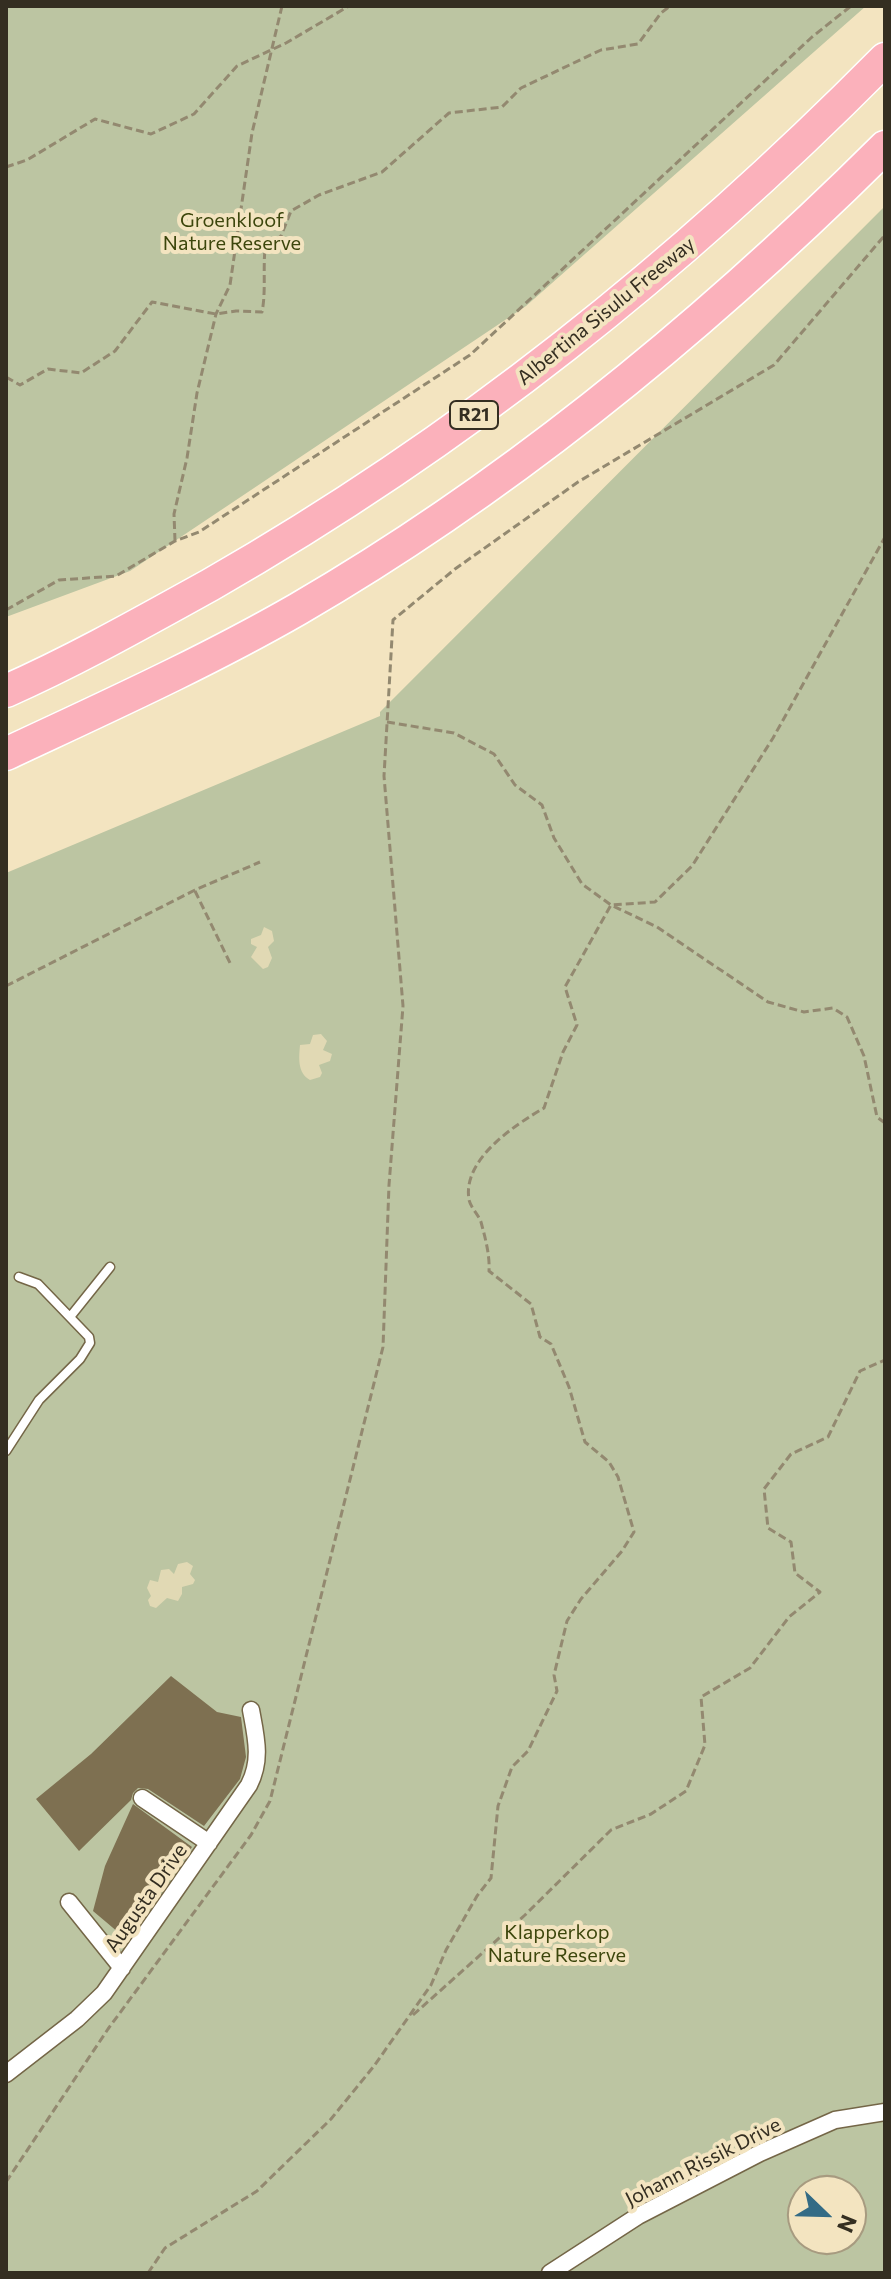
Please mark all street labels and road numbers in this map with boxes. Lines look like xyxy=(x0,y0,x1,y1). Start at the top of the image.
street label: Albertina Sisulu Freeway xyxy=(512,232,700,390)
road number: R21 xyxy=(450,401,498,429)
street label: Augusta Drive xyxy=(100,1839,192,1957)
street label: Johann Rissik Drive xyxy=(621,2112,785,2212)

